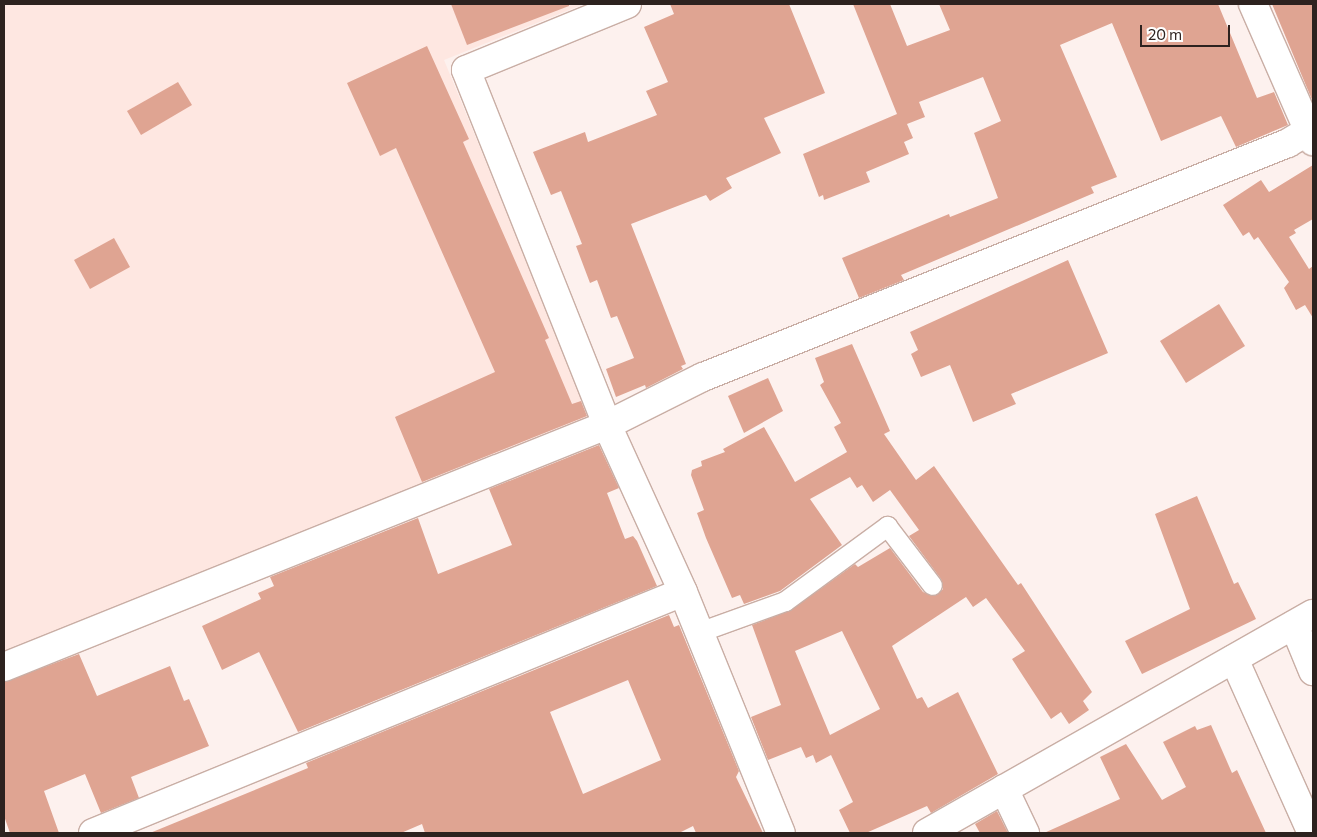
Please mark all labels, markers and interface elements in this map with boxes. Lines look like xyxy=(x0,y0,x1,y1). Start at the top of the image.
scale bar xyxy=(1142,15,1232,47)
text: 20 m xyxy=(1148,25,1182,43)

